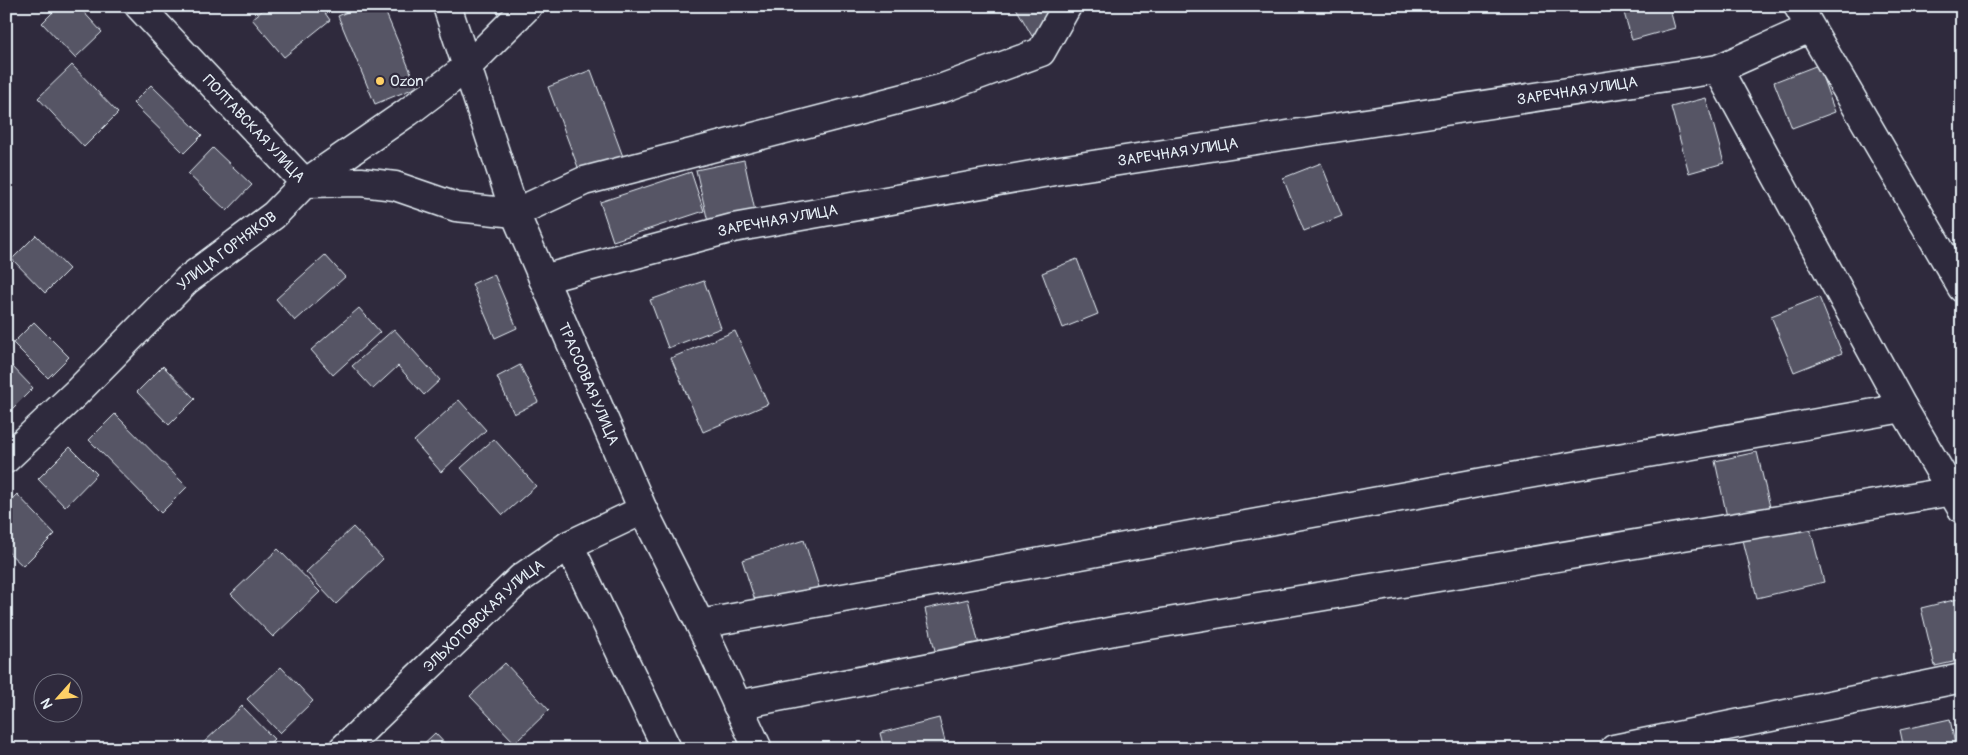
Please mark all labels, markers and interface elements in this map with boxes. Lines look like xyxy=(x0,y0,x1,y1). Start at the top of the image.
street label: ПОЛТАВСКАЯ УЛИЦА xyxy=(198,71,309,187)
place label: Ozon xyxy=(390,72,424,91)
street label: ЗАРЕЧНАЯ УЛИЦА xyxy=(1516,72,1639,110)
marker: Ozon xyxy=(374,75,386,87)
street label: ЗАРЕЧНАЯ УЛИЦА xyxy=(1116,134,1240,171)
street label: ЗАРЕЧНАЯ УЛИЦА xyxy=(716,201,839,242)
street label: УЛИЦА ГОРНЯКОВ xyxy=(173,207,281,294)
street label: ТРАССОВАЯ УЛИЦА xyxy=(554,320,623,448)
street label: ЭЛЬХОТОВСКАЯ УЛИЦА xyxy=(420,556,548,677)
north arrow xyxy=(32,672,82,722)
text: N xyxy=(37,696,57,712)

